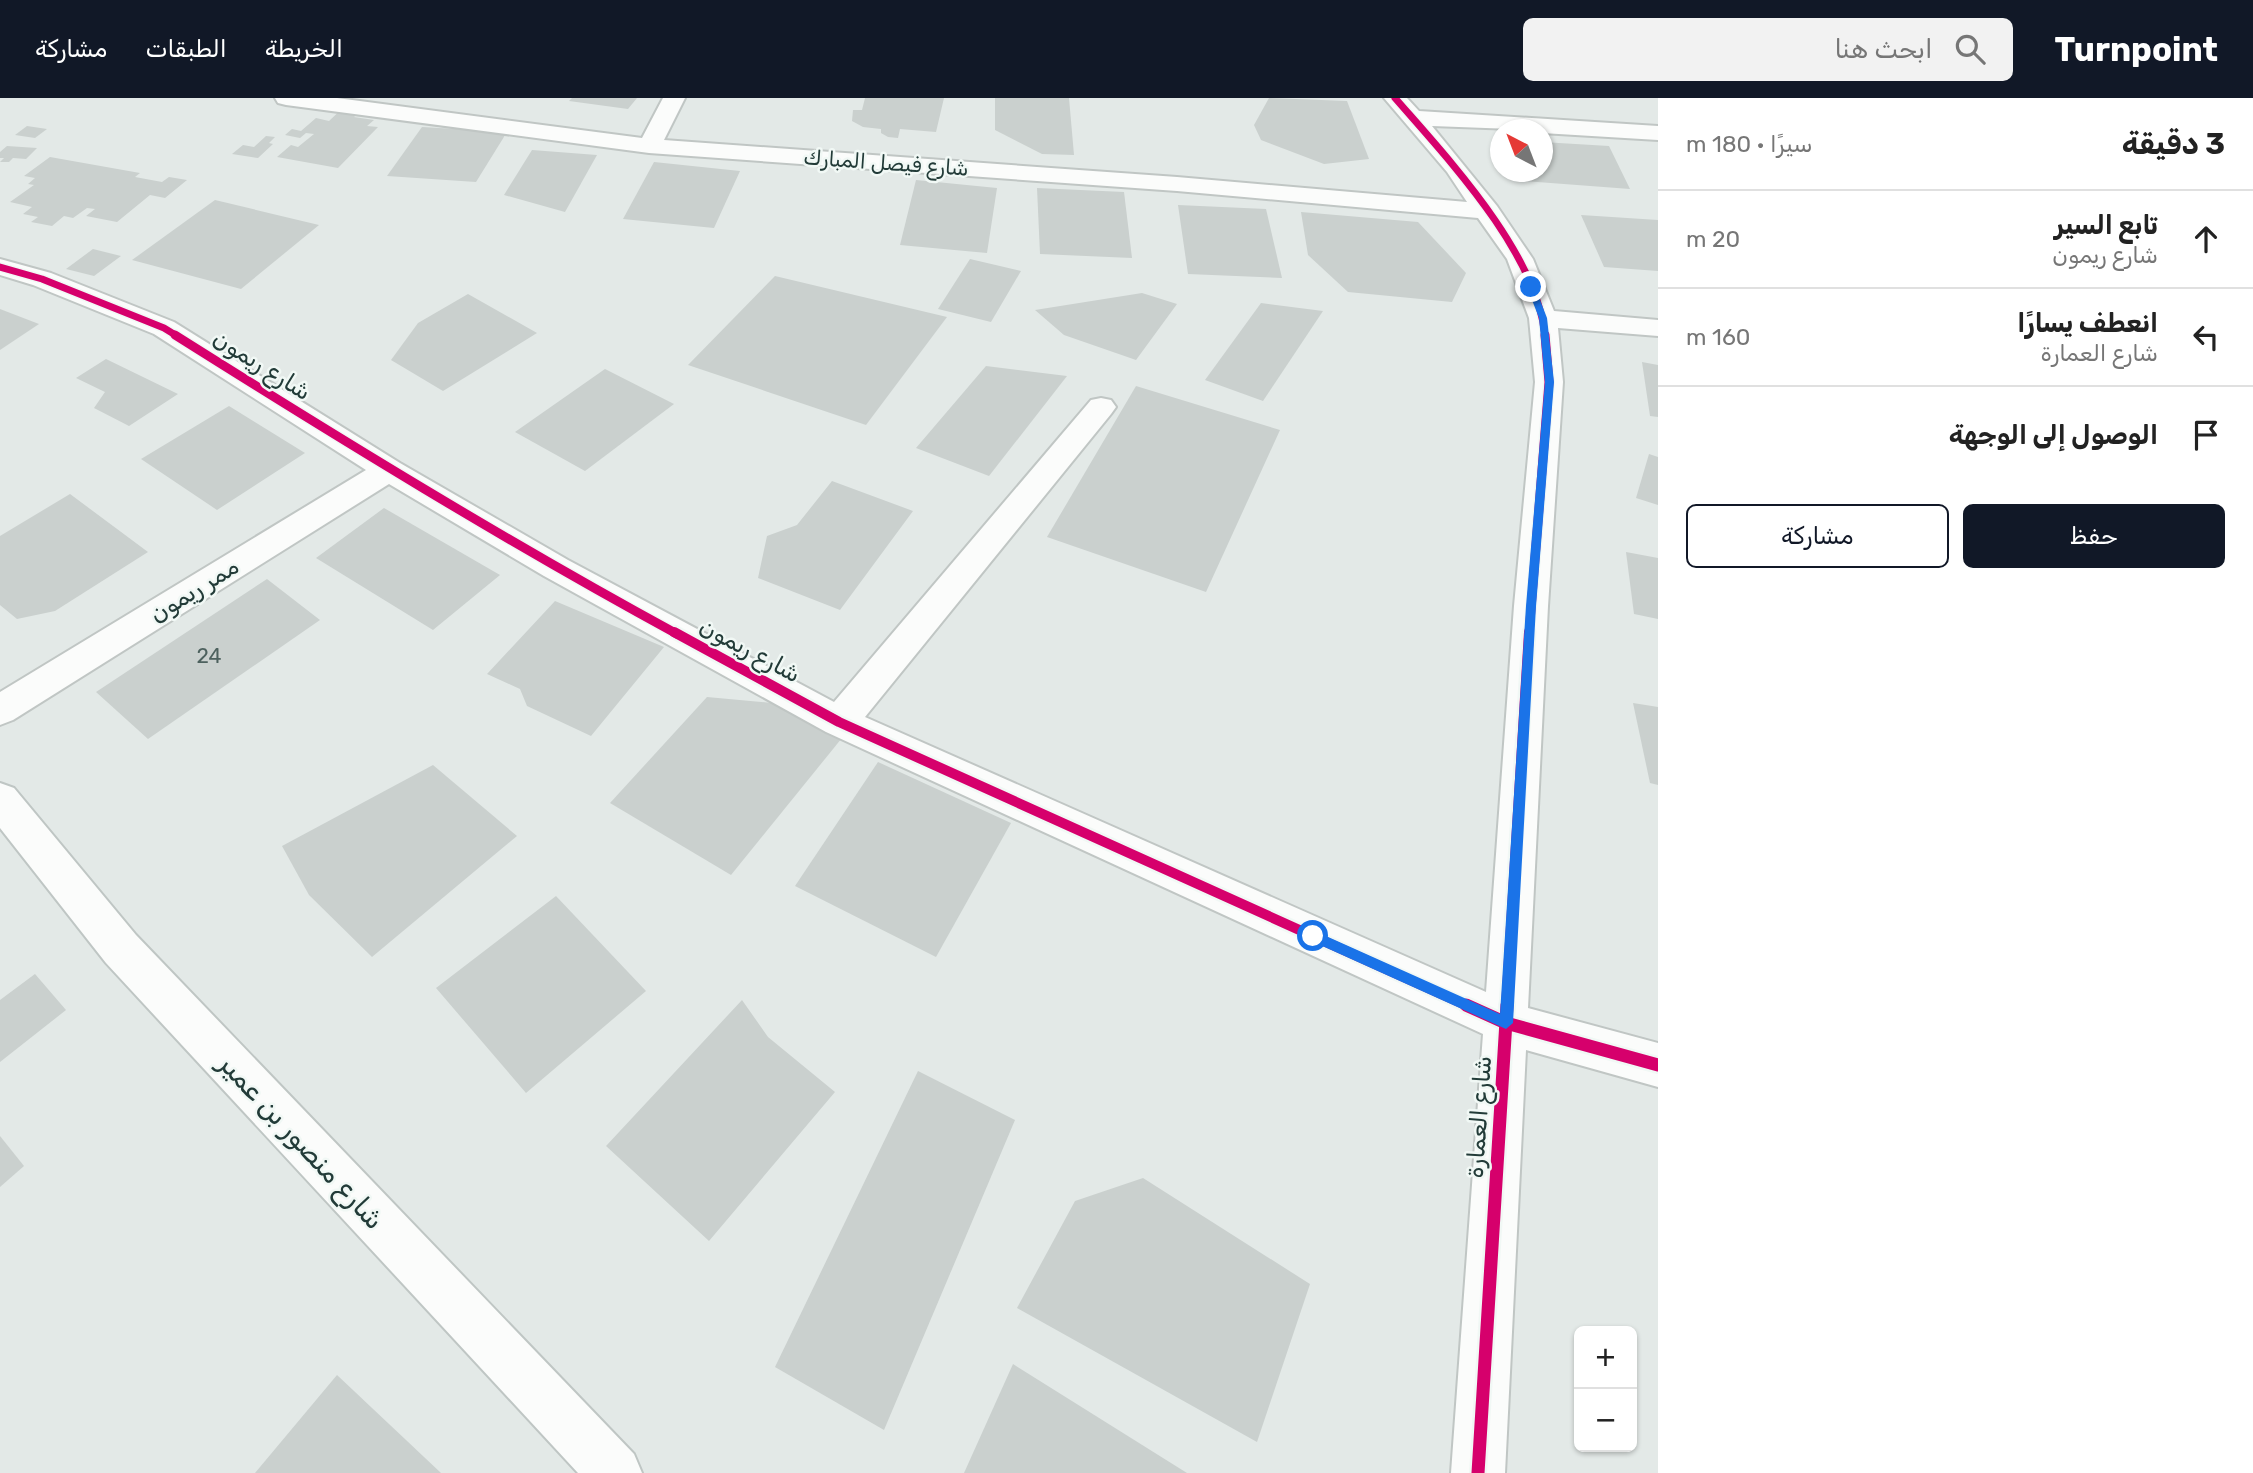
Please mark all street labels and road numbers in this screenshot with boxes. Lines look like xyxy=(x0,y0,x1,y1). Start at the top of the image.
street label: شارع فيصل المبارك xyxy=(802,144,969,183)
street label: شارع ريمون xyxy=(207,324,316,408)
street label: ممر ريمون xyxy=(144,552,244,628)
street label: شارع ريمون xyxy=(694,612,805,690)
street label: شارع منصور بن عمير xyxy=(208,1045,391,1238)
street label: شارع العمارة xyxy=(1461,1055,1499,1179)

